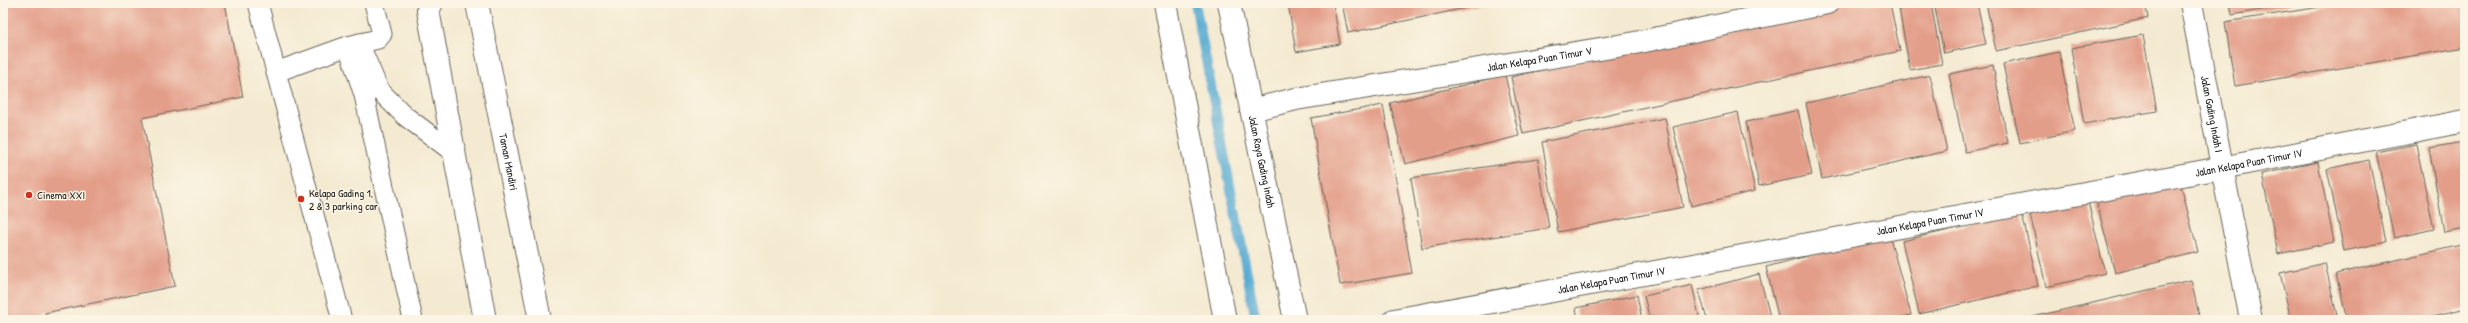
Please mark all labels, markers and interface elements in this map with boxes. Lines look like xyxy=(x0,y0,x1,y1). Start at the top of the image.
street label: Jalan Kelapa Puan Timur V xyxy=(1486,43,1594,74)
street label: Jalan Gading Indah I xyxy=(2198,74,2226,154)
street label: Jalan Raya Gading Indah xyxy=(1246,114,1278,209)
street label: Taman Mandiri xyxy=(496,132,521,192)
street label: Jalan Kelapa Puan Timur IV xyxy=(2194,145,2304,180)
place label: Kelapa Gading 1, 2 & 3 parking car xyxy=(309,186,379,213)
place label: Cinema XXI xyxy=(37,188,85,202)
marker: Cinema XXI xyxy=(24,190,34,200)
marker: Kelapa Gading 1, 2 & 3 parking car xyxy=(296,194,306,204)
street label: Jalan Kelapa Puan Timur IV xyxy=(1875,205,1986,238)
street label: Jalan Kelapa Puan Timur IV xyxy=(1557,263,1667,297)

